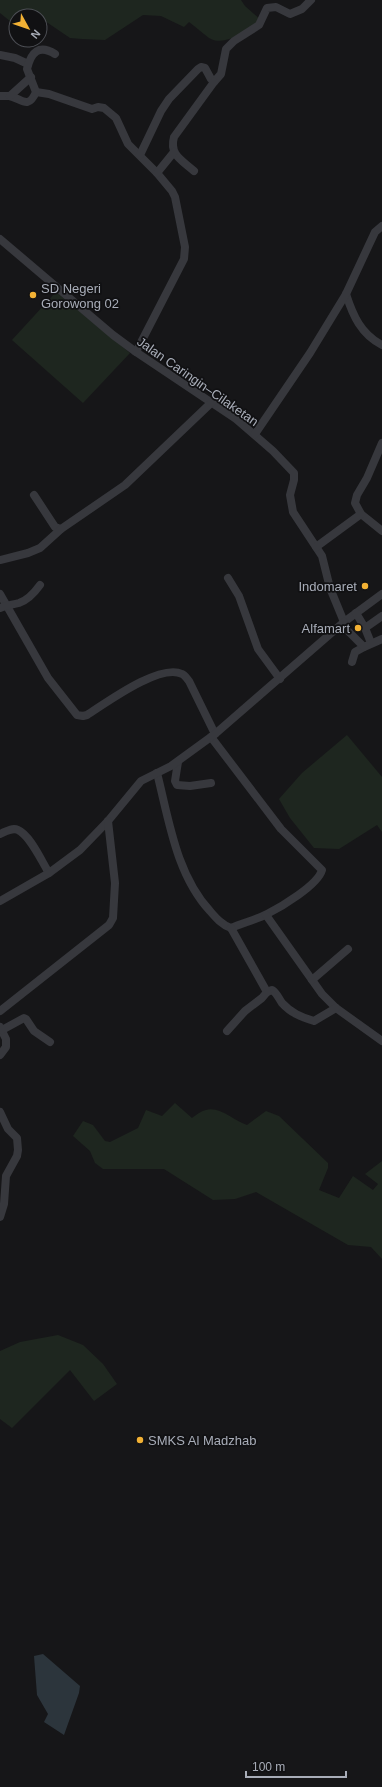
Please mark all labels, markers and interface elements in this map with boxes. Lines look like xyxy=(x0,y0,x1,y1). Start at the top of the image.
north arrow xyxy=(8,8,48,48)
text: N xyxy=(28,28,43,41)
place label: SD Negeri Gorowong 02 xyxy=(41,281,119,311)
marker: SD Negeri Gorowong 02 xyxy=(28,290,38,300)
street label: Jalan Caringin–Cilaketan xyxy=(134,334,261,429)
place label: Indomaret xyxy=(298,579,357,594)
marker: Indomaret xyxy=(360,581,370,591)
place label: Alfamart xyxy=(302,621,350,636)
marker: Alfamart xyxy=(353,623,363,633)
place label: SMKS Al Madzhab xyxy=(148,1433,256,1448)
marker: SMKS Al Madzhab xyxy=(135,1435,145,1445)
scale bar xyxy=(246,1753,346,1779)
text: 100 m xyxy=(252,1760,285,1774)

